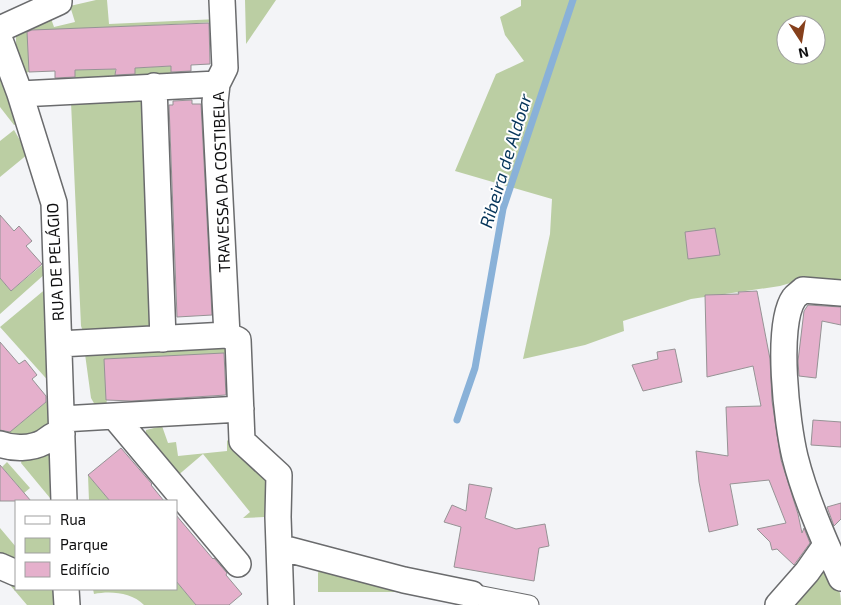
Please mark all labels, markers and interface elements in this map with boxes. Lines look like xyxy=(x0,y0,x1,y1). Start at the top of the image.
north arrow xyxy=(776,15,826,65)
text: N xyxy=(797,44,811,63)
water label: Ribeira de Aldoar xyxy=(474,90,536,230)
street label: TRAVESSA DA COSTIBELA xyxy=(208,91,233,273)
street label: RUA DE PELÁGIO xyxy=(42,203,67,322)
legend xyxy=(15,500,178,590)
text: Rua xyxy=(60,510,86,528)
text: Parque xyxy=(60,535,108,553)
text: Edifício xyxy=(60,560,110,578)

